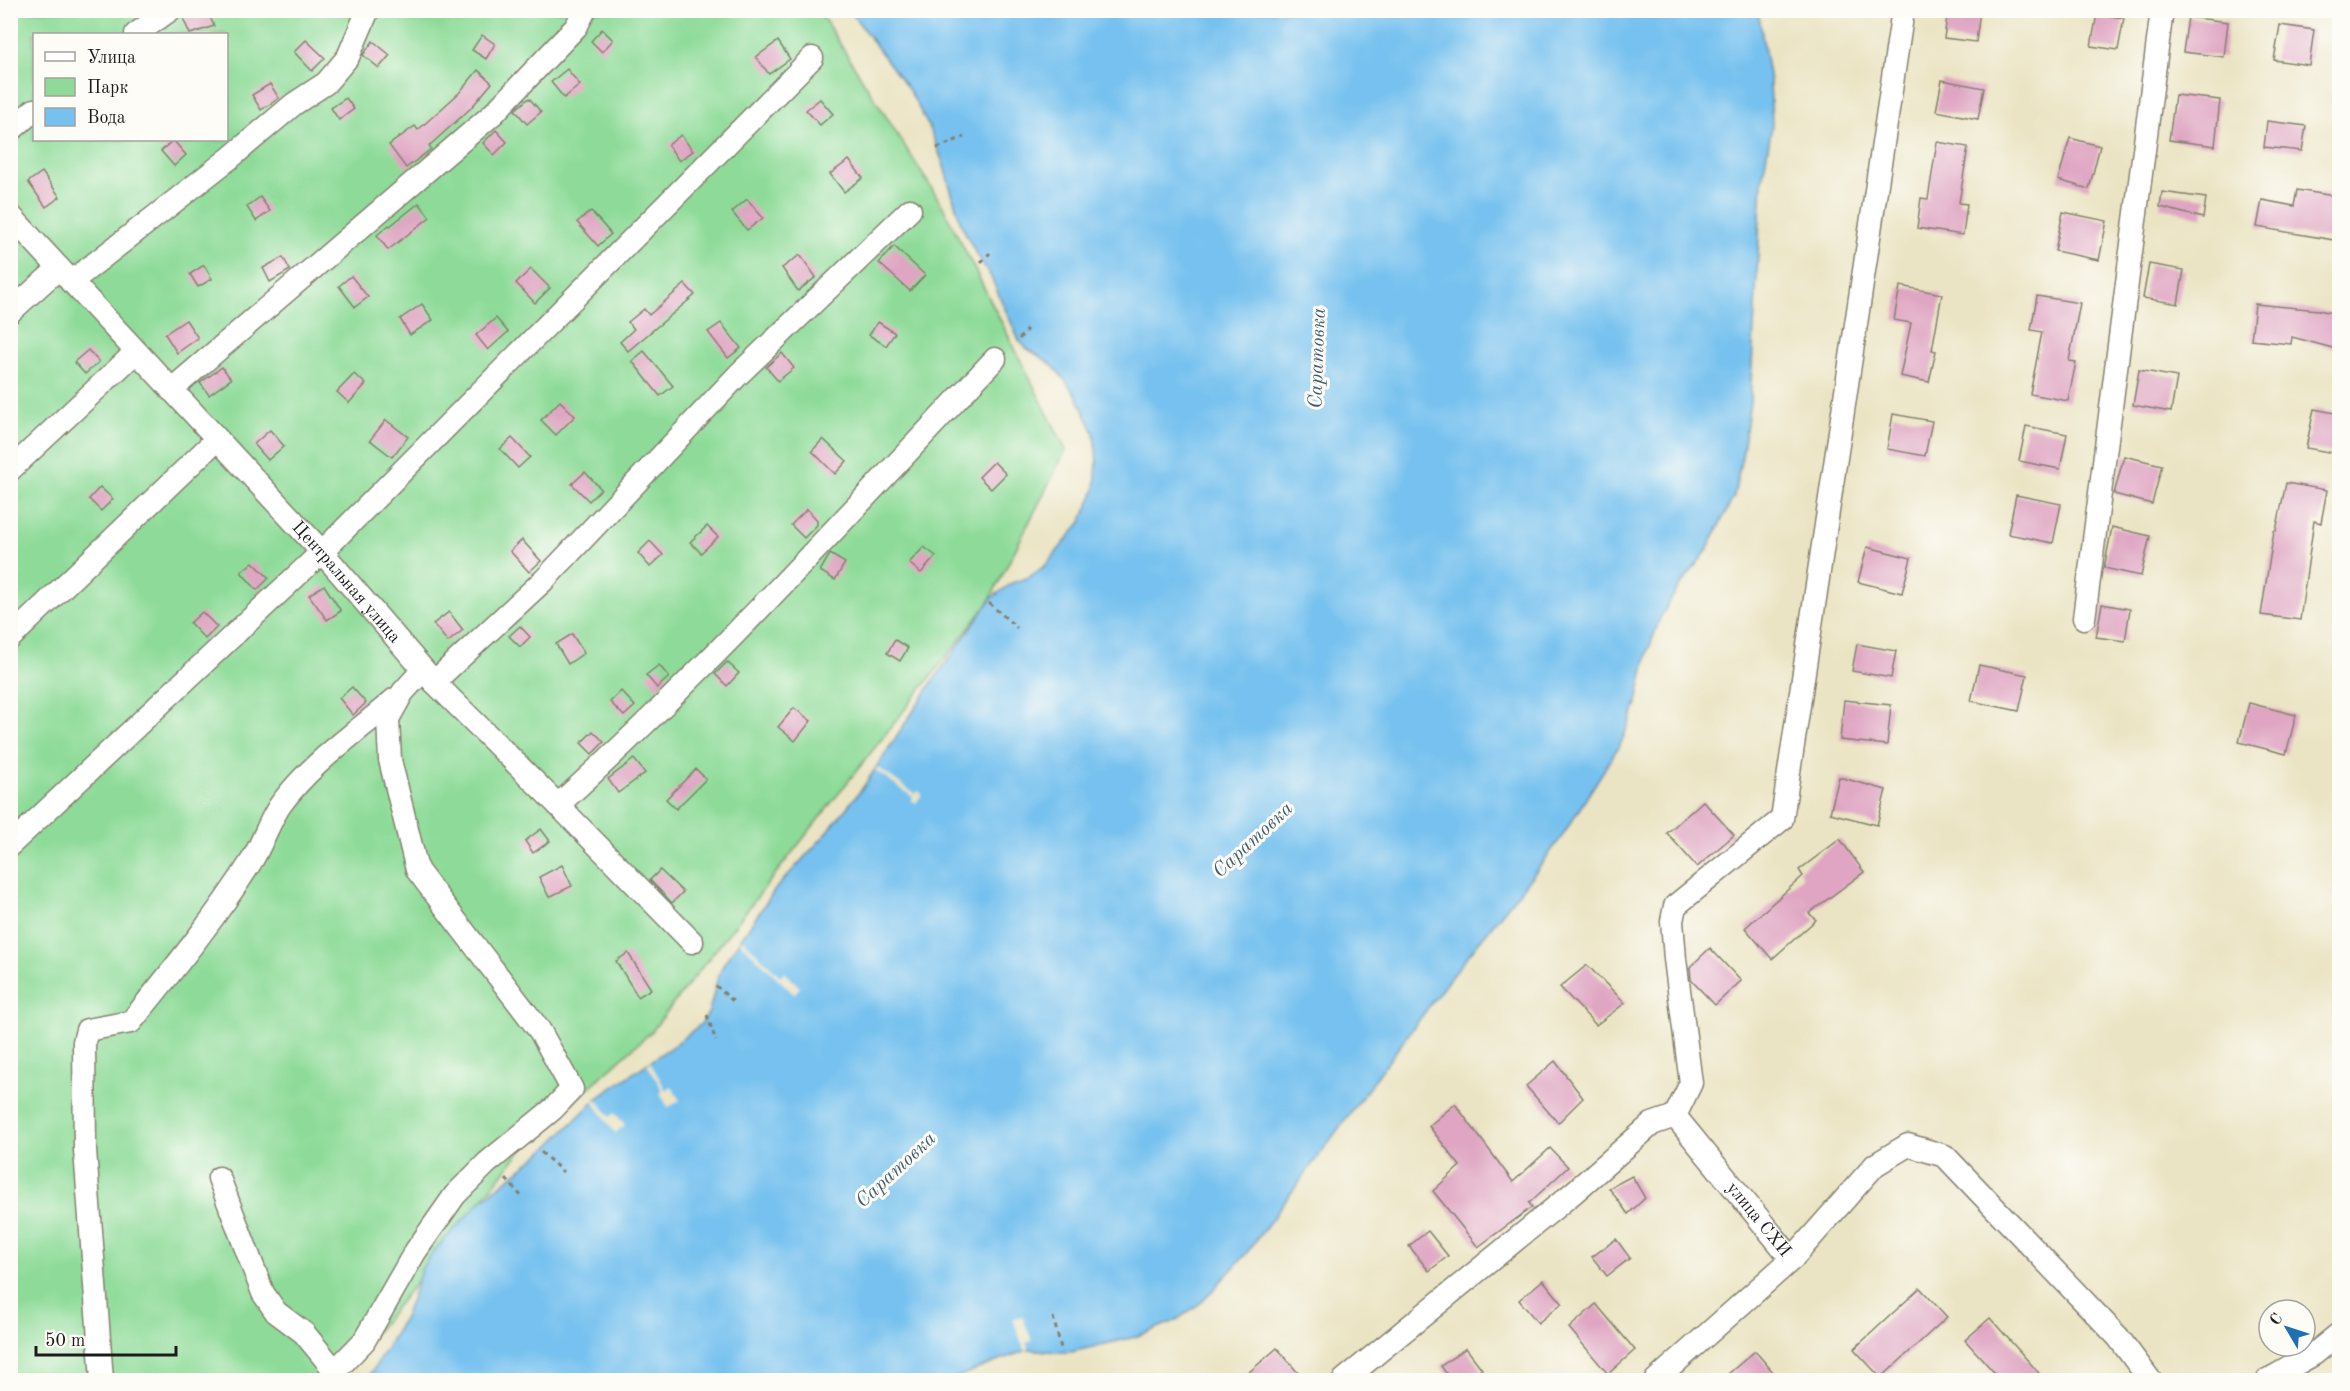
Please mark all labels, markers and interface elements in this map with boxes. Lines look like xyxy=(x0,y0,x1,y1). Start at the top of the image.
legend xyxy=(33,33,228,141)
text: Улица xyxy=(87,49,136,67)
text: Парк xyxy=(87,79,128,97)
text: Вода xyxy=(87,109,126,127)
water label: Саратовка xyxy=(1306,307,1330,409)
street label: Центральная улица xyxy=(288,518,404,647)
water label: Саратовка xyxy=(1210,798,1297,882)
water label: Саратовка xyxy=(853,1128,940,1212)
street label: улица СХИ xyxy=(1723,1179,1794,1260)
north arrow xyxy=(2257,1298,2317,1358)
text: С xyxy=(2267,1311,2286,1329)
scale bar xyxy=(36,1319,176,1357)
text: 50 m xyxy=(45,1332,85,1350)

